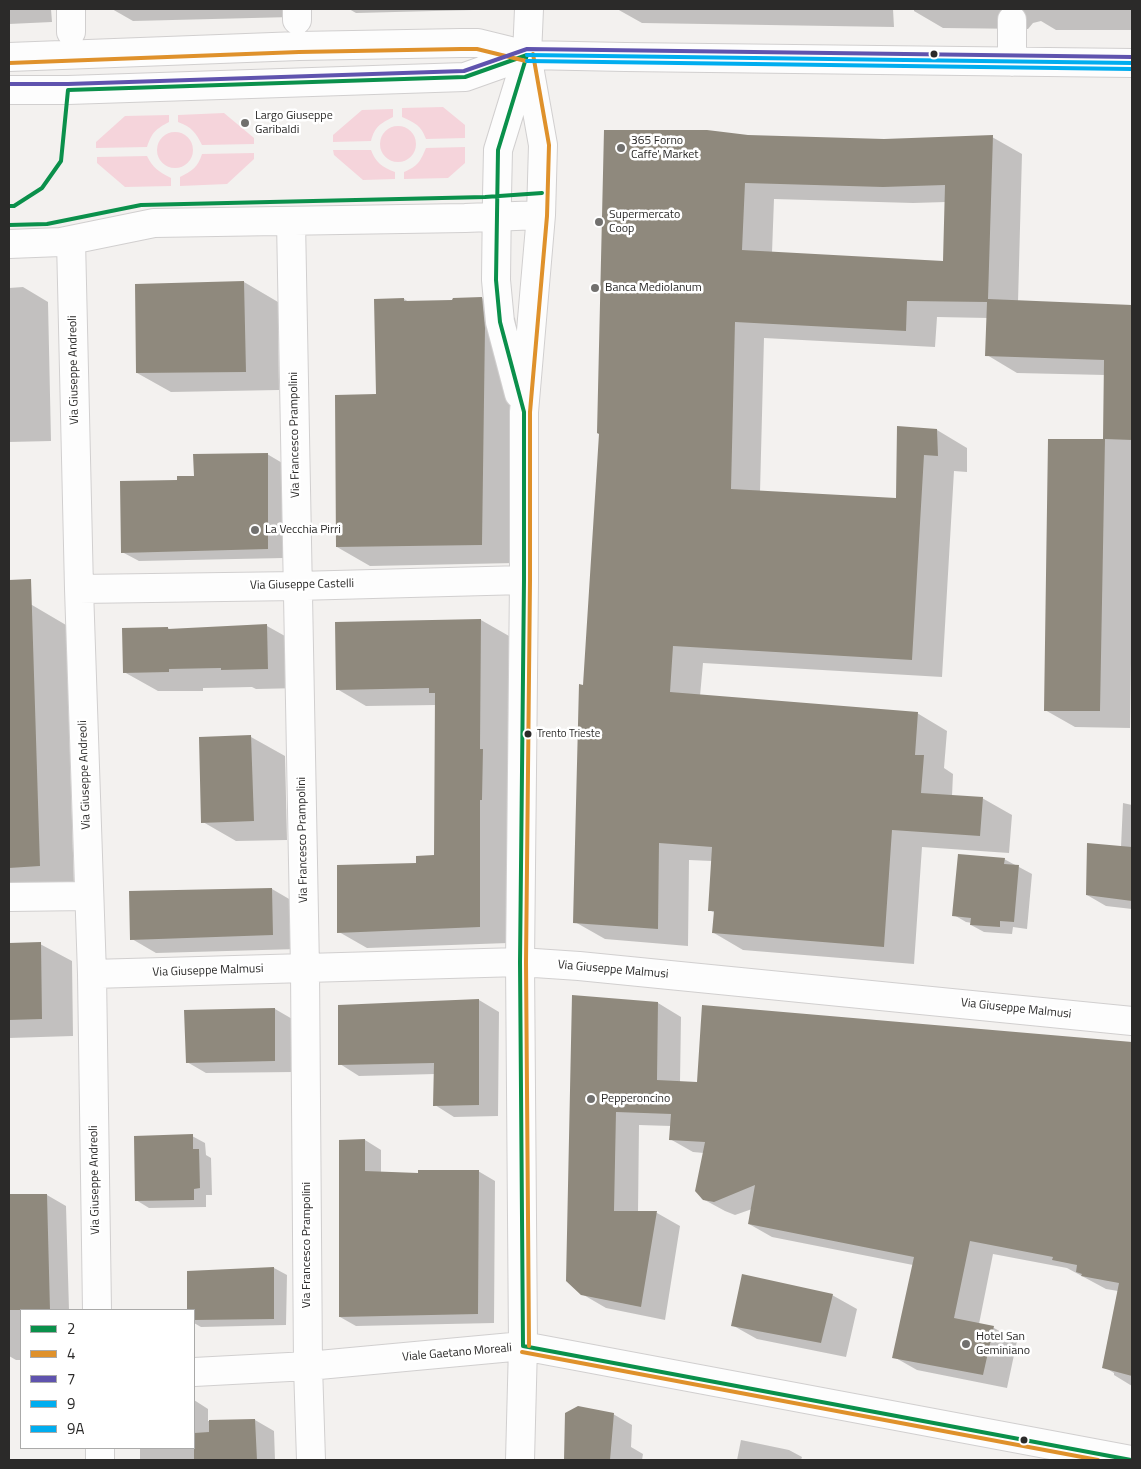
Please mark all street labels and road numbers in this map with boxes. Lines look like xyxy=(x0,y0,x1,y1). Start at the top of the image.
street label: Via Giuseppe Andreoli xyxy=(66,315,82,425)
street label: Via Francesco Prampolini xyxy=(287,372,303,498)
street label: Via Giuseppe Castelli xyxy=(250,577,354,593)
street label: Via Giuseppe Andreoli xyxy=(76,720,94,830)
street label: Via Francesco Prampolini xyxy=(295,777,311,903)
street label: Via Giuseppe Malmusi xyxy=(557,958,669,982)
street label: Via Giuseppe Malmusi xyxy=(152,962,264,980)
street label: Via Giuseppe Malmusi xyxy=(960,996,1072,1022)
street label: Via Giuseppe Andreoli xyxy=(87,1125,103,1235)
street label: Via Francesco Prampolini xyxy=(300,1182,314,1308)
street label: Viale Gaetano Moreali xyxy=(402,1341,512,1365)

